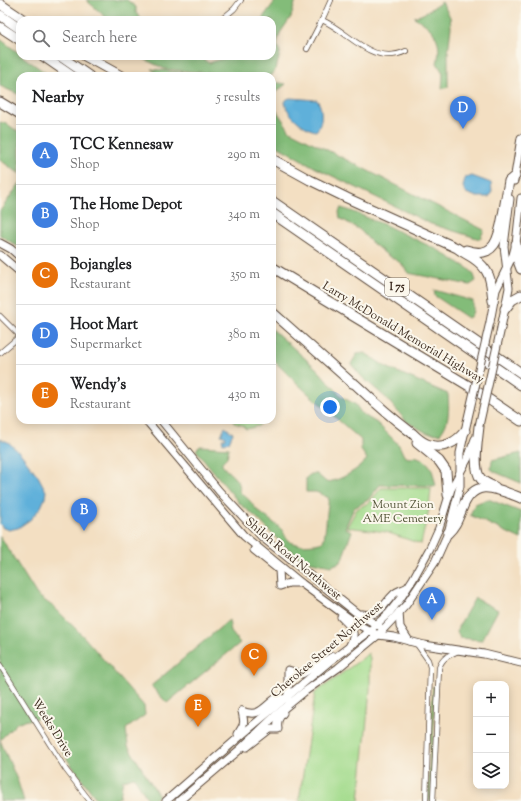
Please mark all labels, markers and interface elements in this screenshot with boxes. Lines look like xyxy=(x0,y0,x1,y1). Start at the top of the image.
search box xyxy=(16,16,276,60)
icon: search xyxy=(30,27,52,49)
text: Search here xyxy=(62,28,137,49)
text: Nearby xyxy=(32,86,84,110)
text: 5 results xyxy=(216,89,260,107)
pin: D xyxy=(450,96,476,129)
text: TCC Kennesaw xyxy=(70,135,174,156)
text: A xyxy=(40,146,50,164)
text: 290 m xyxy=(227,146,260,164)
text: Shop xyxy=(70,156,99,174)
text: The Home Depot xyxy=(70,195,182,216)
text: B xyxy=(41,206,49,224)
text: 340 m xyxy=(228,206,260,224)
text: Shop xyxy=(70,216,99,234)
text: Bojangles xyxy=(70,255,132,276)
text: C xyxy=(40,266,50,284)
text: 350 m xyxy=(230,266,260,284)
text: Restaurant xyxy=(70,276,131,294)
street label: Larry McDonald Memorial Highway xyxy=(319,277,487,389)
road number: I 75 xyxy=(385,278,409,296)
text: Hoot Mart xyxy=(70,315,138,336)
text: D xyxy=(40,326,50,344)
text: 380 m xyxy=(228,326,260,344)
text: Supermarket xyxy=(70,336,142,354)
text: Wendy's xyxy=(70,375,126,396)
text: E xyxy=(41,386,49,404)
text: 430 m xyxy=(228,386,260,404)
text: Restaurant xyxy=(70,396,131,414)
your location xyxy=(320,397,340,417)
park label: Mount Zion AME Cemetery xyxy=(362,496,444,528)
pin: B xyxy=(71,498,97,531)
street label: Shiloh Road Northwest xyxy=(241,513,345,605)
pin: A xyxy=(419,587,445,620)
street label: Cherokee Street Northwest xyxy=(267,598,387,702)
pin: C xyxy=(241,643,267,676)
map controls xyxy=(473,681,509,789)
button: + xyxy=(473,681,509,717)
pin: E xyxy=(185,694,211,727)
street label: Weeks Drive xyxy=(27,695,77,761)
button: − xyxy=(473,717,509,753)
button: layers xyxy=(473,753,509,789)

